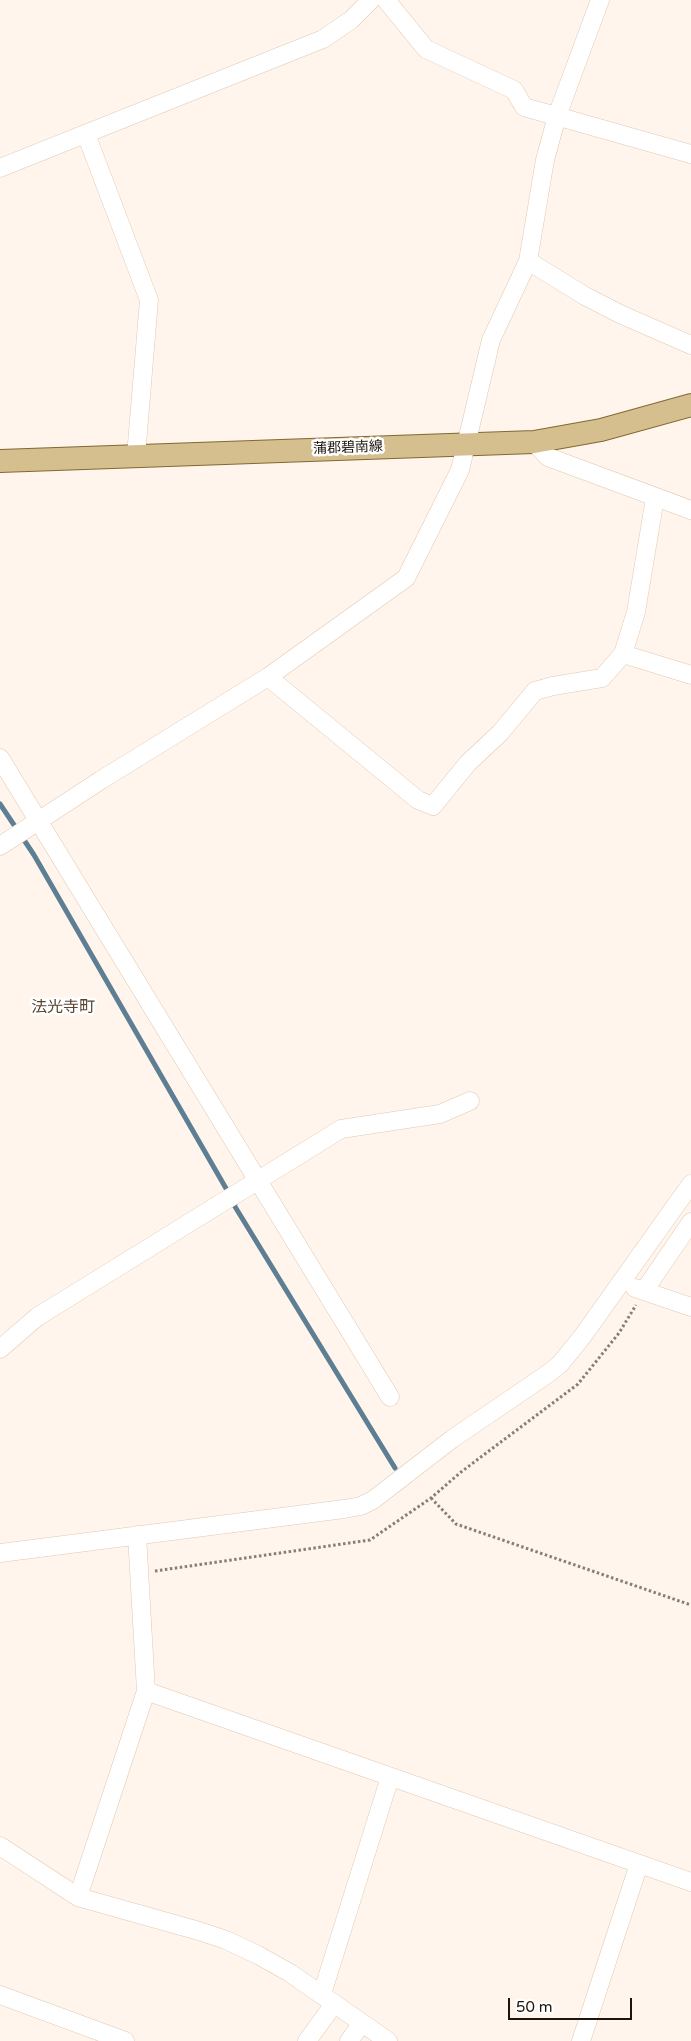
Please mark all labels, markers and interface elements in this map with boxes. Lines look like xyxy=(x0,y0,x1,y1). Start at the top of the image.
street label: 蒲郡碧南線 xyxy=(313,438,383,458)
district label: 法光寺町 xyxy=(31,998,95,1018)
scale bar xyxy=(511,1988,635,2020)
text: 50 m xyxy=(516,1998,553,2016)

